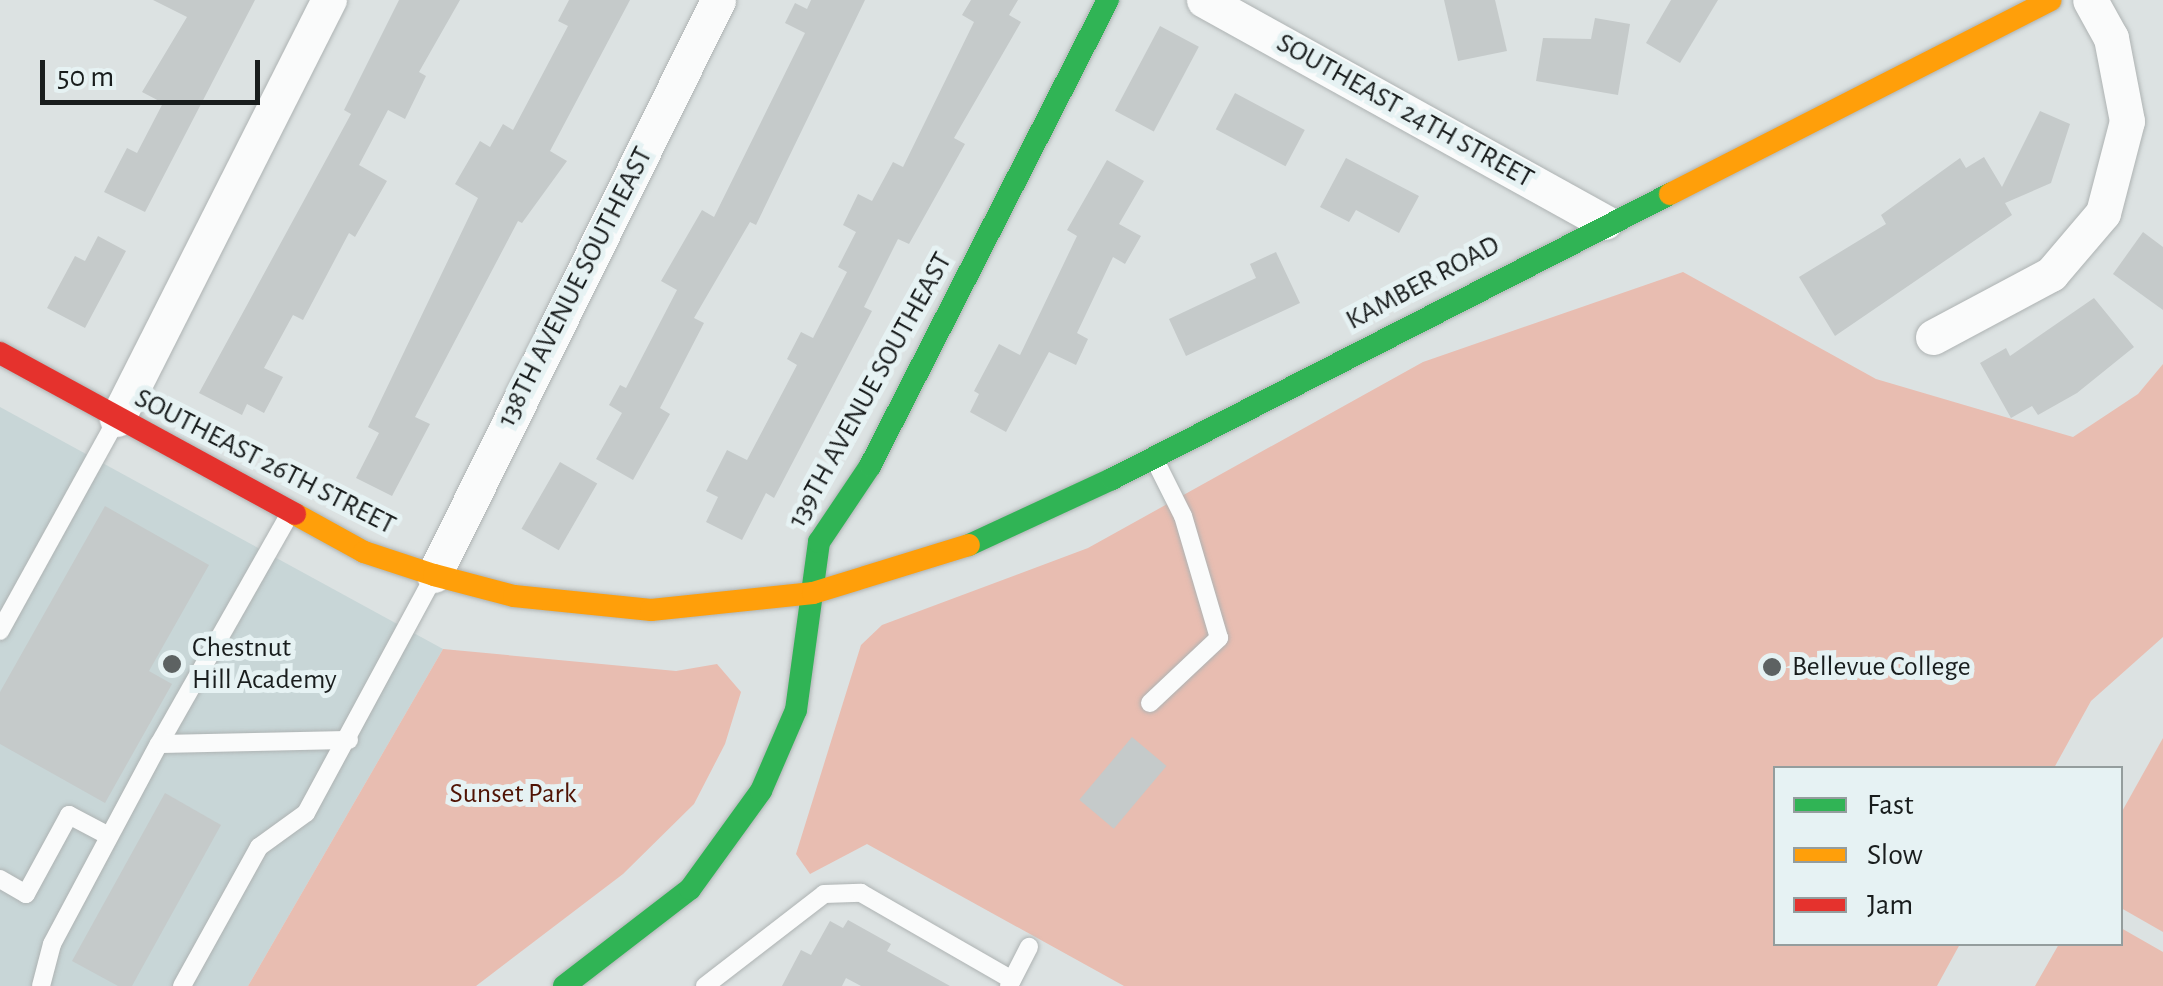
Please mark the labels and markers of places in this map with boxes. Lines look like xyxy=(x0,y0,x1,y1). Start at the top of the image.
place label: Chestnut Hill Academy xyxy=(192,631,337,697)
place label: Bellevue College xyxy=(1792,650,1971,684)
marker: Chestnut Hill Academy xyxy=(161,653,183,675)
marker: Bellevue College xyxy=(1761,656,1783,678)

